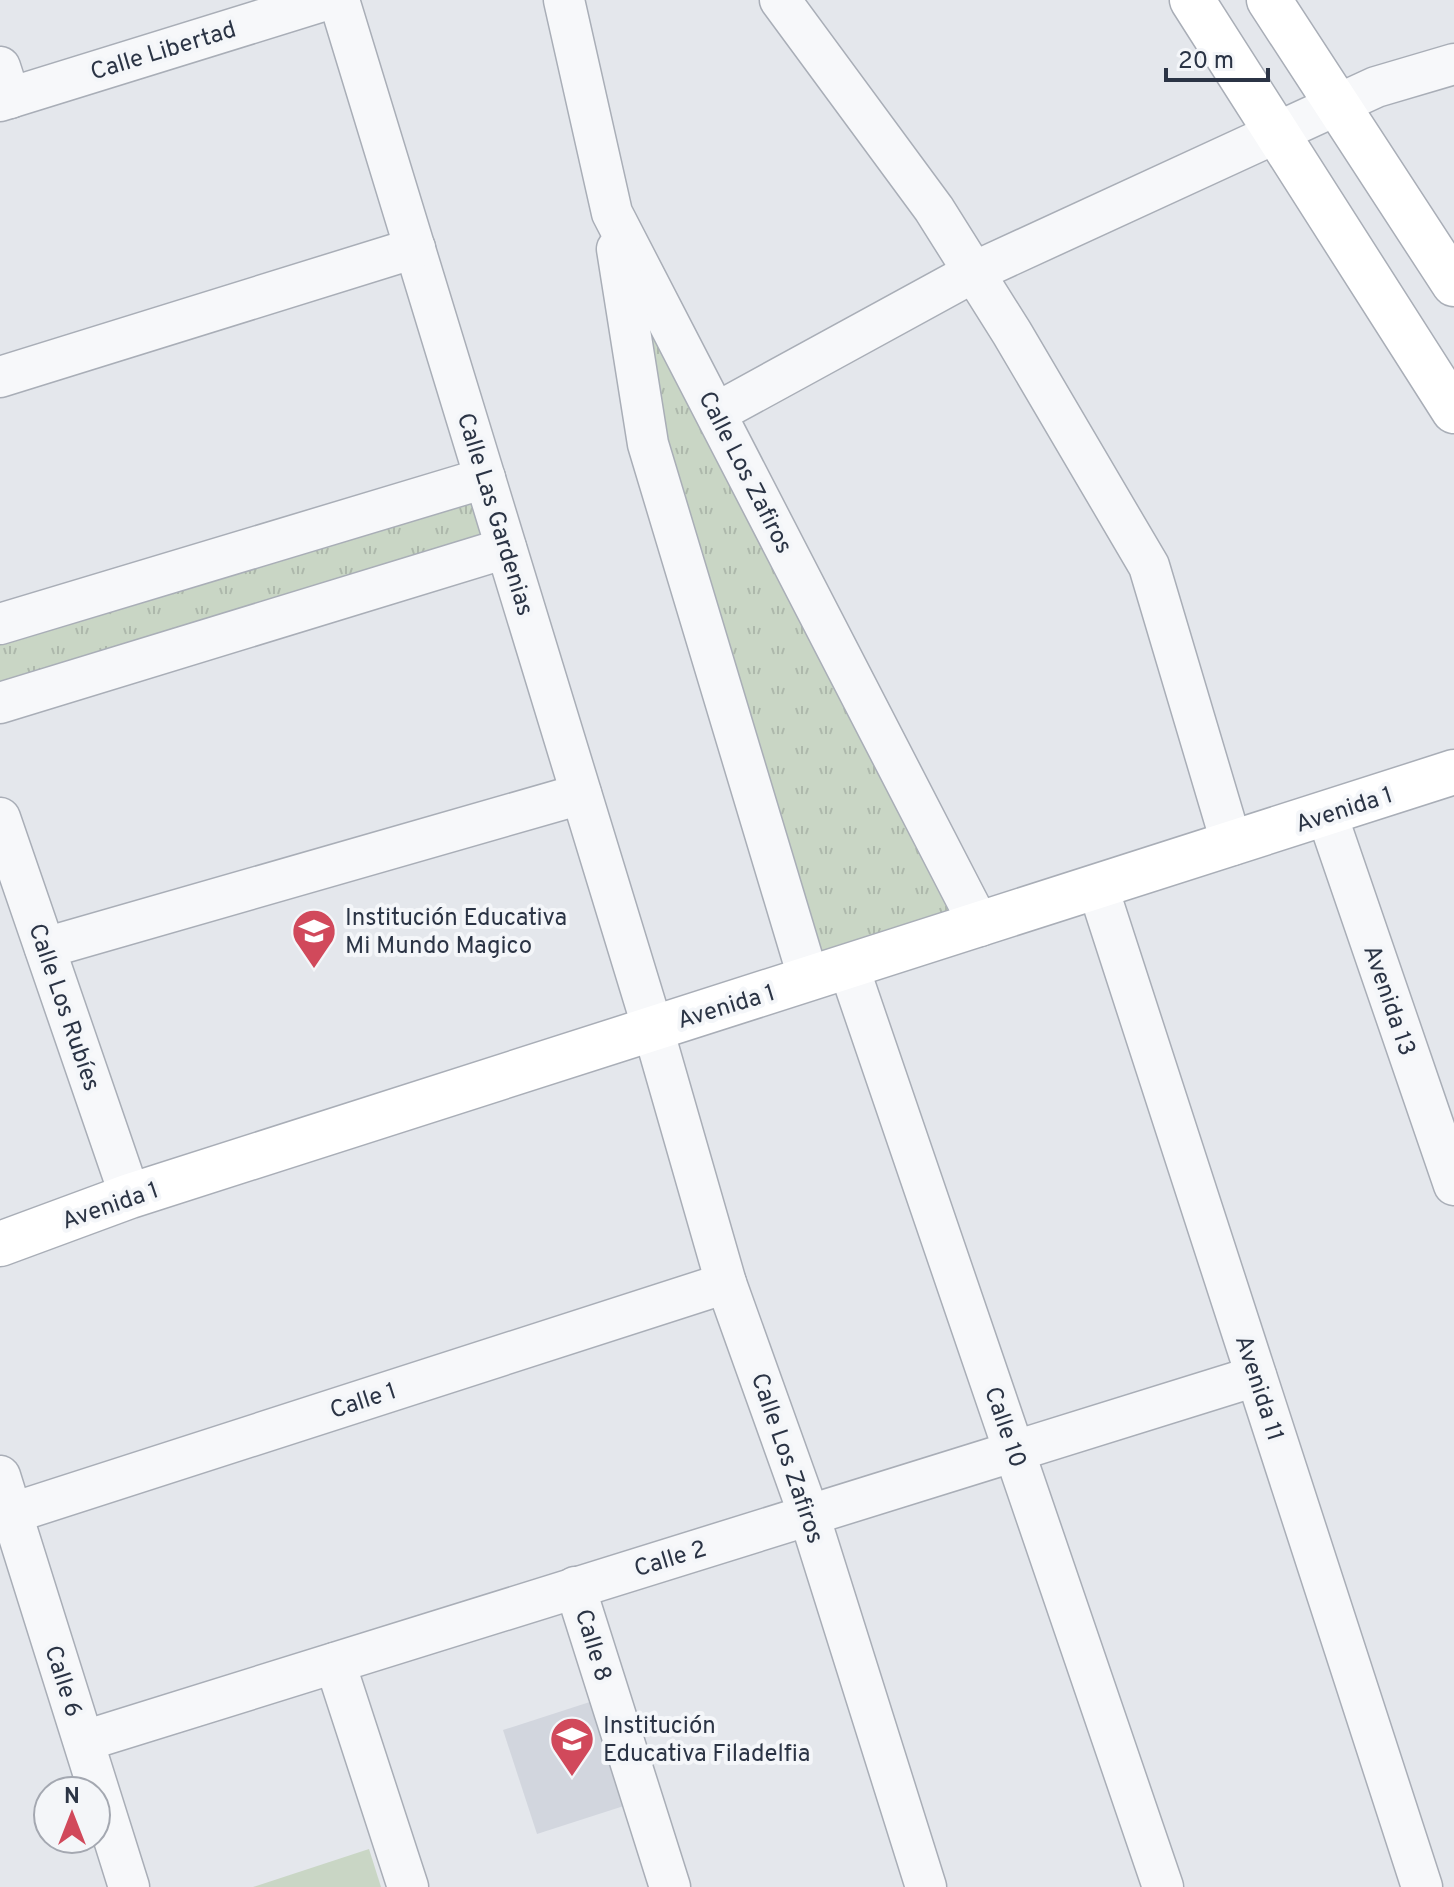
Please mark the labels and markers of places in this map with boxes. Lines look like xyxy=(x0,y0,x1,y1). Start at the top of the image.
place label: Institución Educativa Mi Mundo Magico xyxy=(345,904,567,962)
school or university icon: Institución Educativa Mi Mundo Magico xyxy=(290,907,338,970)
place label: Institución Educativa Filadelfia xyxy=(603,1712,810,1770)
school or university icon: Institución Educativa Filadelfia xyxy=(548,1715,596,1778)

